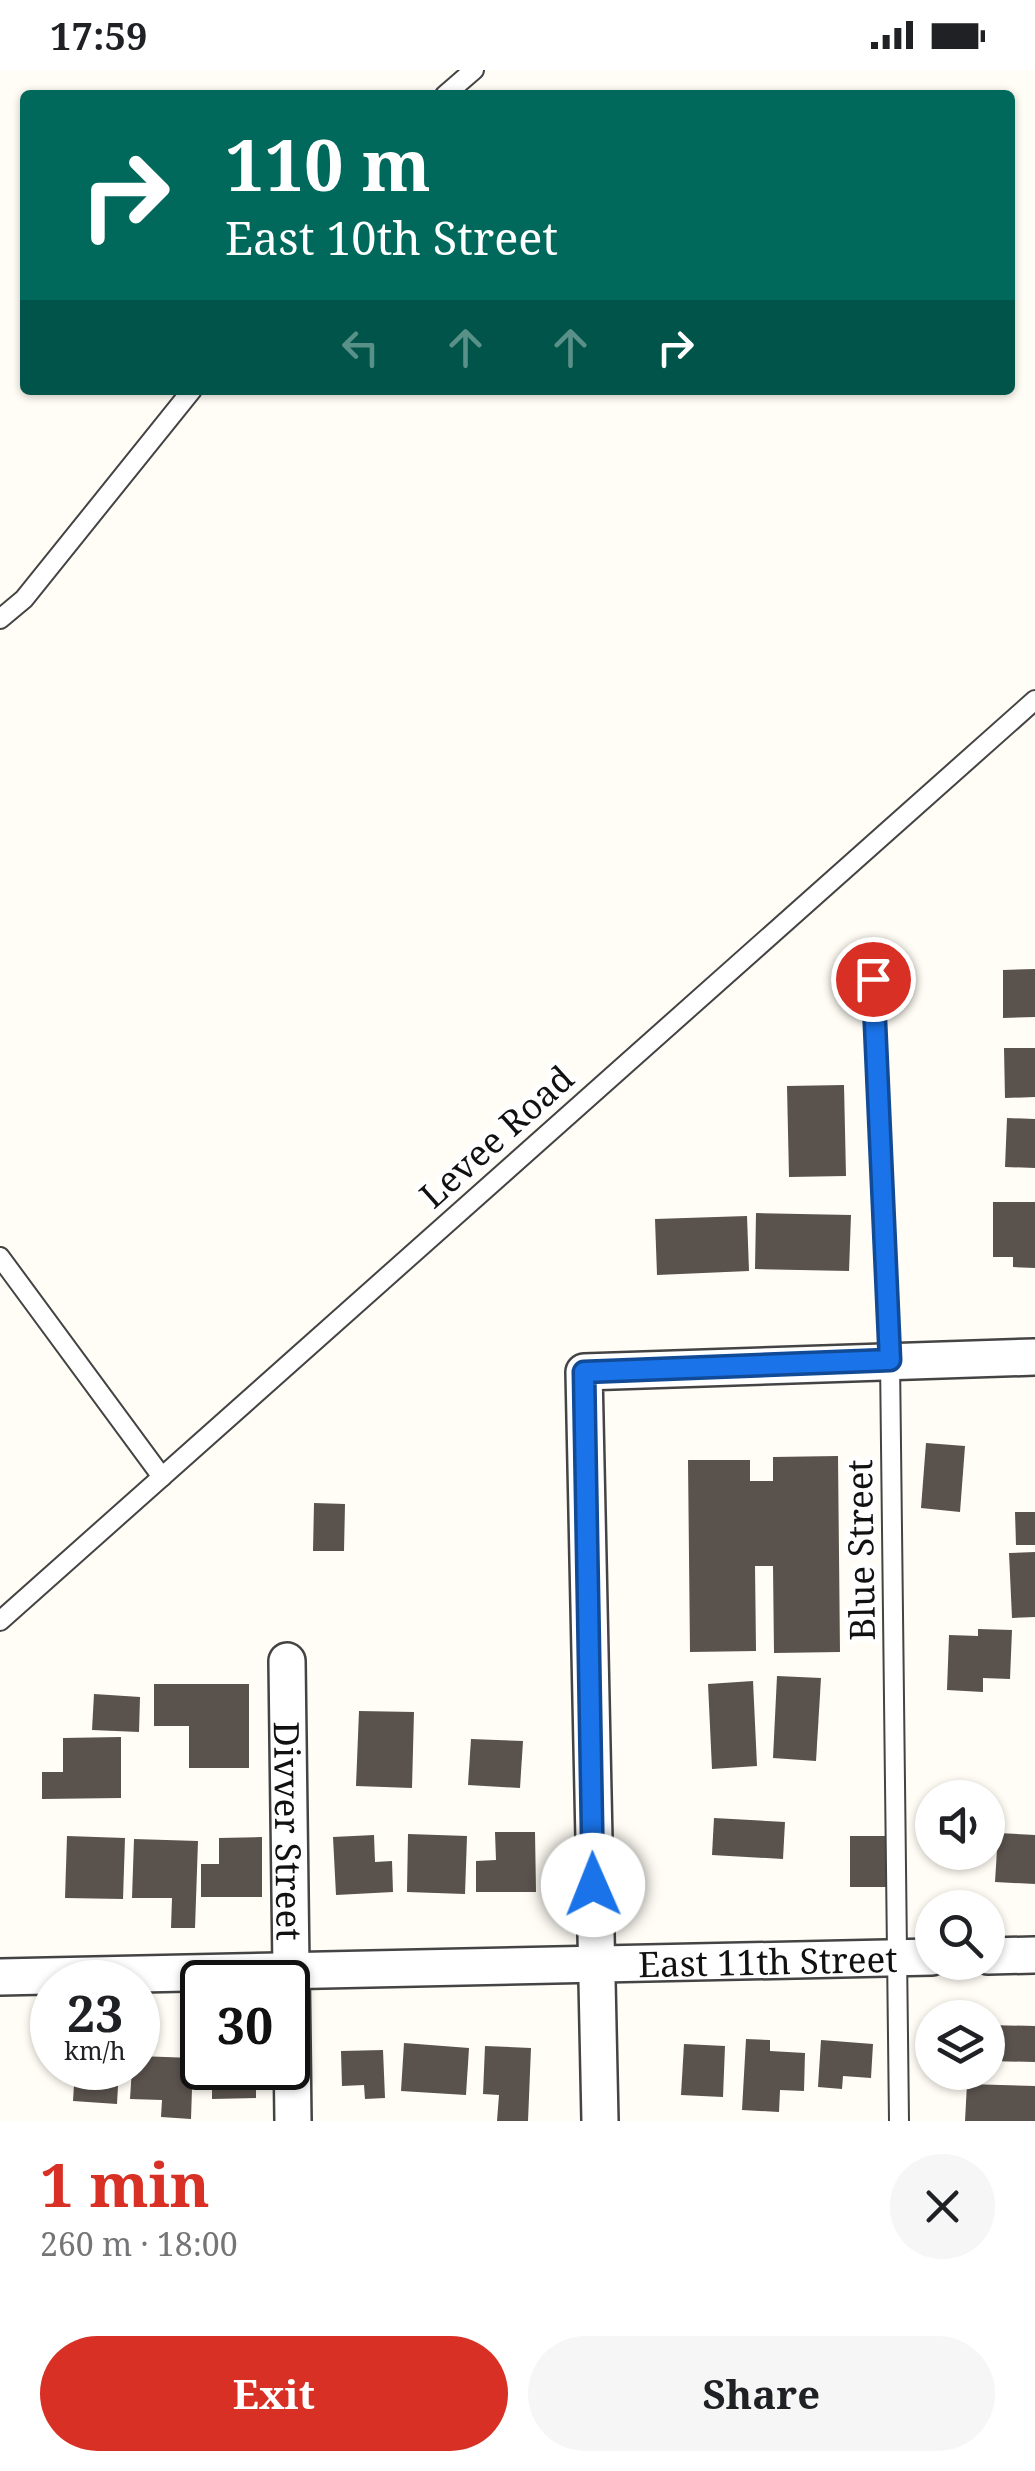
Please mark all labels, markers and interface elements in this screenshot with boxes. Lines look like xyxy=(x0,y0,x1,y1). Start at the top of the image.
text: 17:59 xyxy=(50,9,147,61)
text: 110 m xyxy=(225,116,431,212)
icon: right xyxy=(60,130,190,260)
text: East 10th Street xyxy=(225,207,558,268)
icon: left xyxy=(333,320,388,375)
icon: ahead xyxy=(438,320,493,375)
icon: ahead xyxy=(543,320,598,375)
icon: right xyxy=(648,320,703,375)
pin xyxy=(831,937,916,1022)
icon: arrive xyxy=(846,952,901,1007)
street label: Levee Road xyxy=(409,1054,583,1218)
street label: Blue Street xyxy=(835,1459,885,1641)
street label: Divver Street xyxy=(264,1721,314,1941)
map controls xyxy=(915,1780,1005,2090)
button: sound xyxy=(915,1780,1005,1870)
position arrow xyxy=(541,1833,645,1937)
button: search xyxy=(915,1890,1005,1980)
street label: East 11th Street xyxy=(638,1934,898,1987)
speed limit sign: 30 xyxy=(180,1960,310,2090)
text: 23 xyxy=(67,1979,123,2047)
button: layers xyxy=(915,2000,1005,2090)
text: km/h xyxy=(64,2033,126,2067)
text: 1 min xyxy=(40,2143,210,2225)
button: close xyxy=(890,2154,995,2259)
text: 260 m · 18:00 xyxy=(40,2222,238,2265)
button: Exit xyxy=(40,2336,508,2451)
button: Share xyxy=(528,2336,995,2451)

